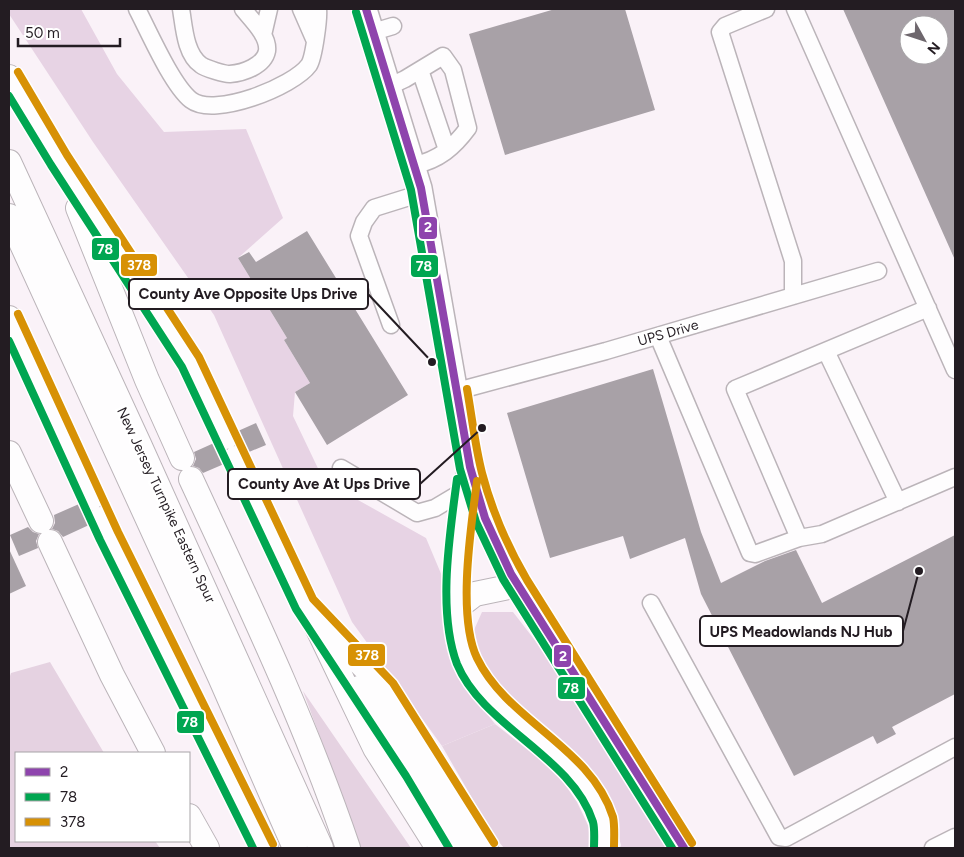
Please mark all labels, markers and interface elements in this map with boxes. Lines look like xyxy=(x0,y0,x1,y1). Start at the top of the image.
scale bar xyxy=(18,15,120,47)
north arrow xyxy=(899,15,949,65)
text: 50 m xyxy=(25,24,60,42)
text: N xyxy=(924,38,944,58)
line badge: 2 xyxy=(418,216,438,240)
text: 2 xyxy=(424,219,432,236)
line badge: 78 xyxy=(91,237,120,261)
text: 78 xyxy=(97,241,113,258)
line badge: 378 xyxy=(120,253,158,277)
line badge: 78 xyxy=(410,254,439,278)
text: 378 xyxy=(127,257,151,274)
text: 78 xyxy=(416,258,432,275)
callout: County Ave Opposite Ups Drive xyxy=(129,279,368,309)
text: County Ave Opposite Ups Drive xyxy=(139,285,358,303)
street label: UPS Drive xyxy=(636,316,701,350)
street label: New Jersey Turnpike Eastern Spur xyxy=(113,404,219,606)
callout: County Ave At Ups Drive xyxy=(228,469,420,499)
text: County Ave At Ups Drive xyxy=(238,475,411,493)
callout: UPS Meadowlands NJ Hub xyxy=(700,616,903,646)
text: UPS Meadowlands NJ Hub xyxy=(709,623,893,641)
line badge: 378 xyxy=(347,643,386,667)
line badge: 2 xyxy=(553,644,572,668)
text: 378 xyxy=(355,647,379,664)
text: 2 xyxy=(559,648,567,665)
line badge: 78 xyxy=(557,676,586,700)
text: 78 xyxy=(563,680,579,697)
line badge: 78 xyxy=(176,710,205,734)
text: 78 xyxy=(182,714,198,731)
legend xyxy=(15,752,190,842)
text: 2 xyxy=(60,763,68,781)
text: 78 xyxy=(60,788,77,806)
text: 378 xyxy=(60,813,85,831)

